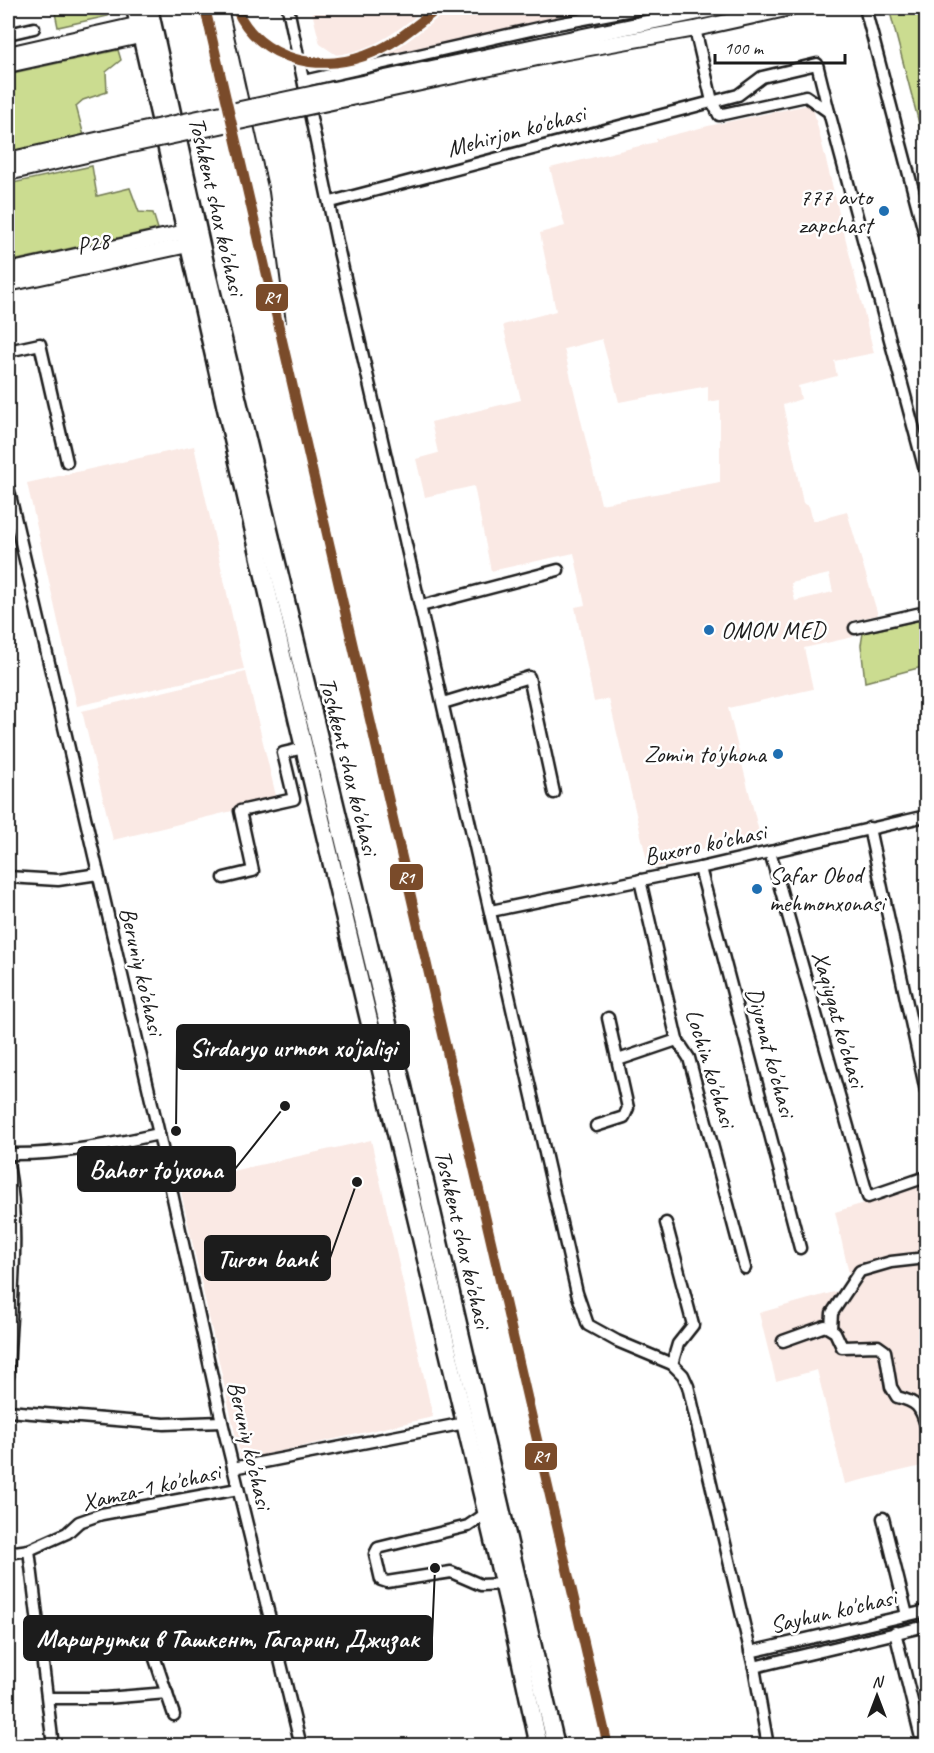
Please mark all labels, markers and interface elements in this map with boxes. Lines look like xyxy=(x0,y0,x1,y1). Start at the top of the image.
scale bar xyxy=(715,27,846,65)
text: 100 m xyxy=(724,37,765,59)
street label: Mehirjon ko'chasi xyxy=(444,97,591,164)
street label: Toshkent shox ko'chasi xyxy=(182,114,253,300)
place label: 777 avto zapchast xyxy=(799,182,875,240)
marker: 777 avto zapchast xyxy=(877,204,891,218)
street label: Р28 xyxy=(74,224,114,261)
line badge: R1 xyxy=(255,283,289,312)
text: R1 xyxy=(264,288,282,308)
place label: OMON MED xyxy=(721,615,827,645)
marker: OMON MED xyxy=(702,623,716,637)
street label: Toshkent shox ko'chasi xyxy=(312,674,386,860)
place label: Zomin to'yhona xyxy=(644,739,767,769)
marker: Zomin to'yhona xyxy=(771,747,785,761)
street label: Buxoro ko'chasi xyxy=(641,816,771,872)
place label: Safar Obod mehmonxonasi xyxy=(769,860,887,918)
line badge: R1 xyxy=(389,863,424,891)
text: R1 xyxy=(398,868,416,888)
marker: Safar Obod mehmonxonasi xyxy=(750,882,764,896)
street label: Beruniy ko'chasi xyxy=(113,904,172,1040)
street label: Xaqiyqat ko'chasi xyxy=(805,948,873,1093)
street label: Diyonat ko'chasi xyxy=(739,984,803,1122)
street label: Lochin ko'chasi xyxy=(679,1005,744,1133)
callout: Sirdaryo urmon xo'jaligi xyxy=(177,1025,409,1069)
text: Sirdaryo urmon xo'jaligi xyxy=(189,1031,400,1064)
callout: Bahor to'yxona xyxy=(78,1147,235,1191)
street label: Toshkent shox ko'chasi xyxy=(428,1147,499,1333)
text: Bahor to'yxona xyxy=(89,1153,225,1186)
callout: Turon bank xyxy=(205,1236,330,1280)
text: Turon bank xyxy=(217,1242,319,1275)
street label: Beruniy ko'chasi xyxy=(221,1378,280,1514)
line badge: R1 xyxy=(524,1442,558,1471)
text: R1 xyxy=(533,1447,551,1467)
street label: Xamza-1 ko'chasi xyxy=(79,1456,225,1517)
street label: Sayhun ko'chasi xyxy=(767,1581,901,1640)
callout: Маршрутки в Ташкент, Гагарин, Джизак xyxy=(24,1616,432,1660)
text: Маршрутки в Ташкент, Гагарин, Джизак xyxy=(36,1622,422,1655)
north arrow xyxy=(847,1666,907,1726)
text: N xyxy=(872,1672,885,1692)

